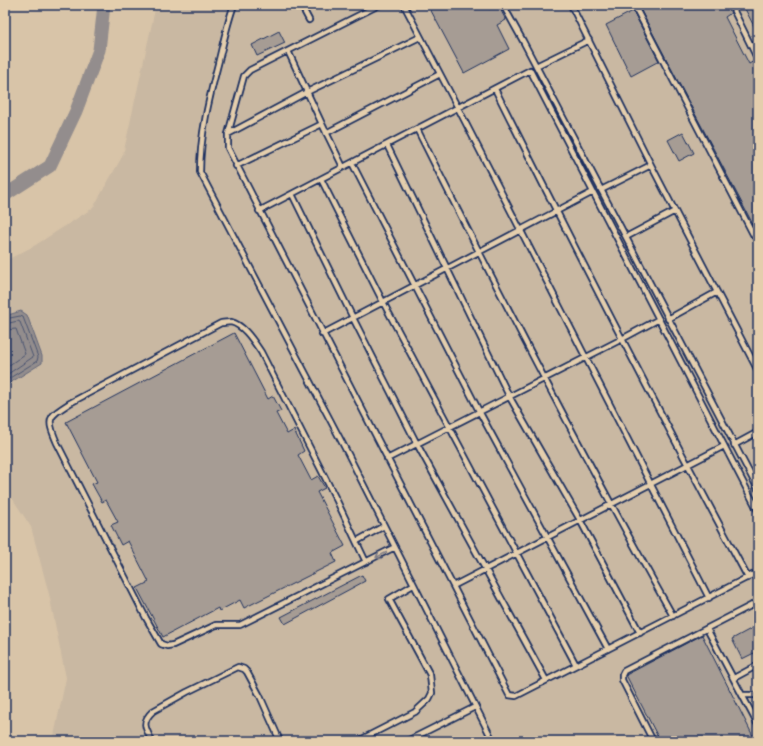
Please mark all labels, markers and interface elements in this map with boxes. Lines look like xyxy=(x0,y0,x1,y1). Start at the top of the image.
one-way arrow xyxy=(375,552,387,559)

